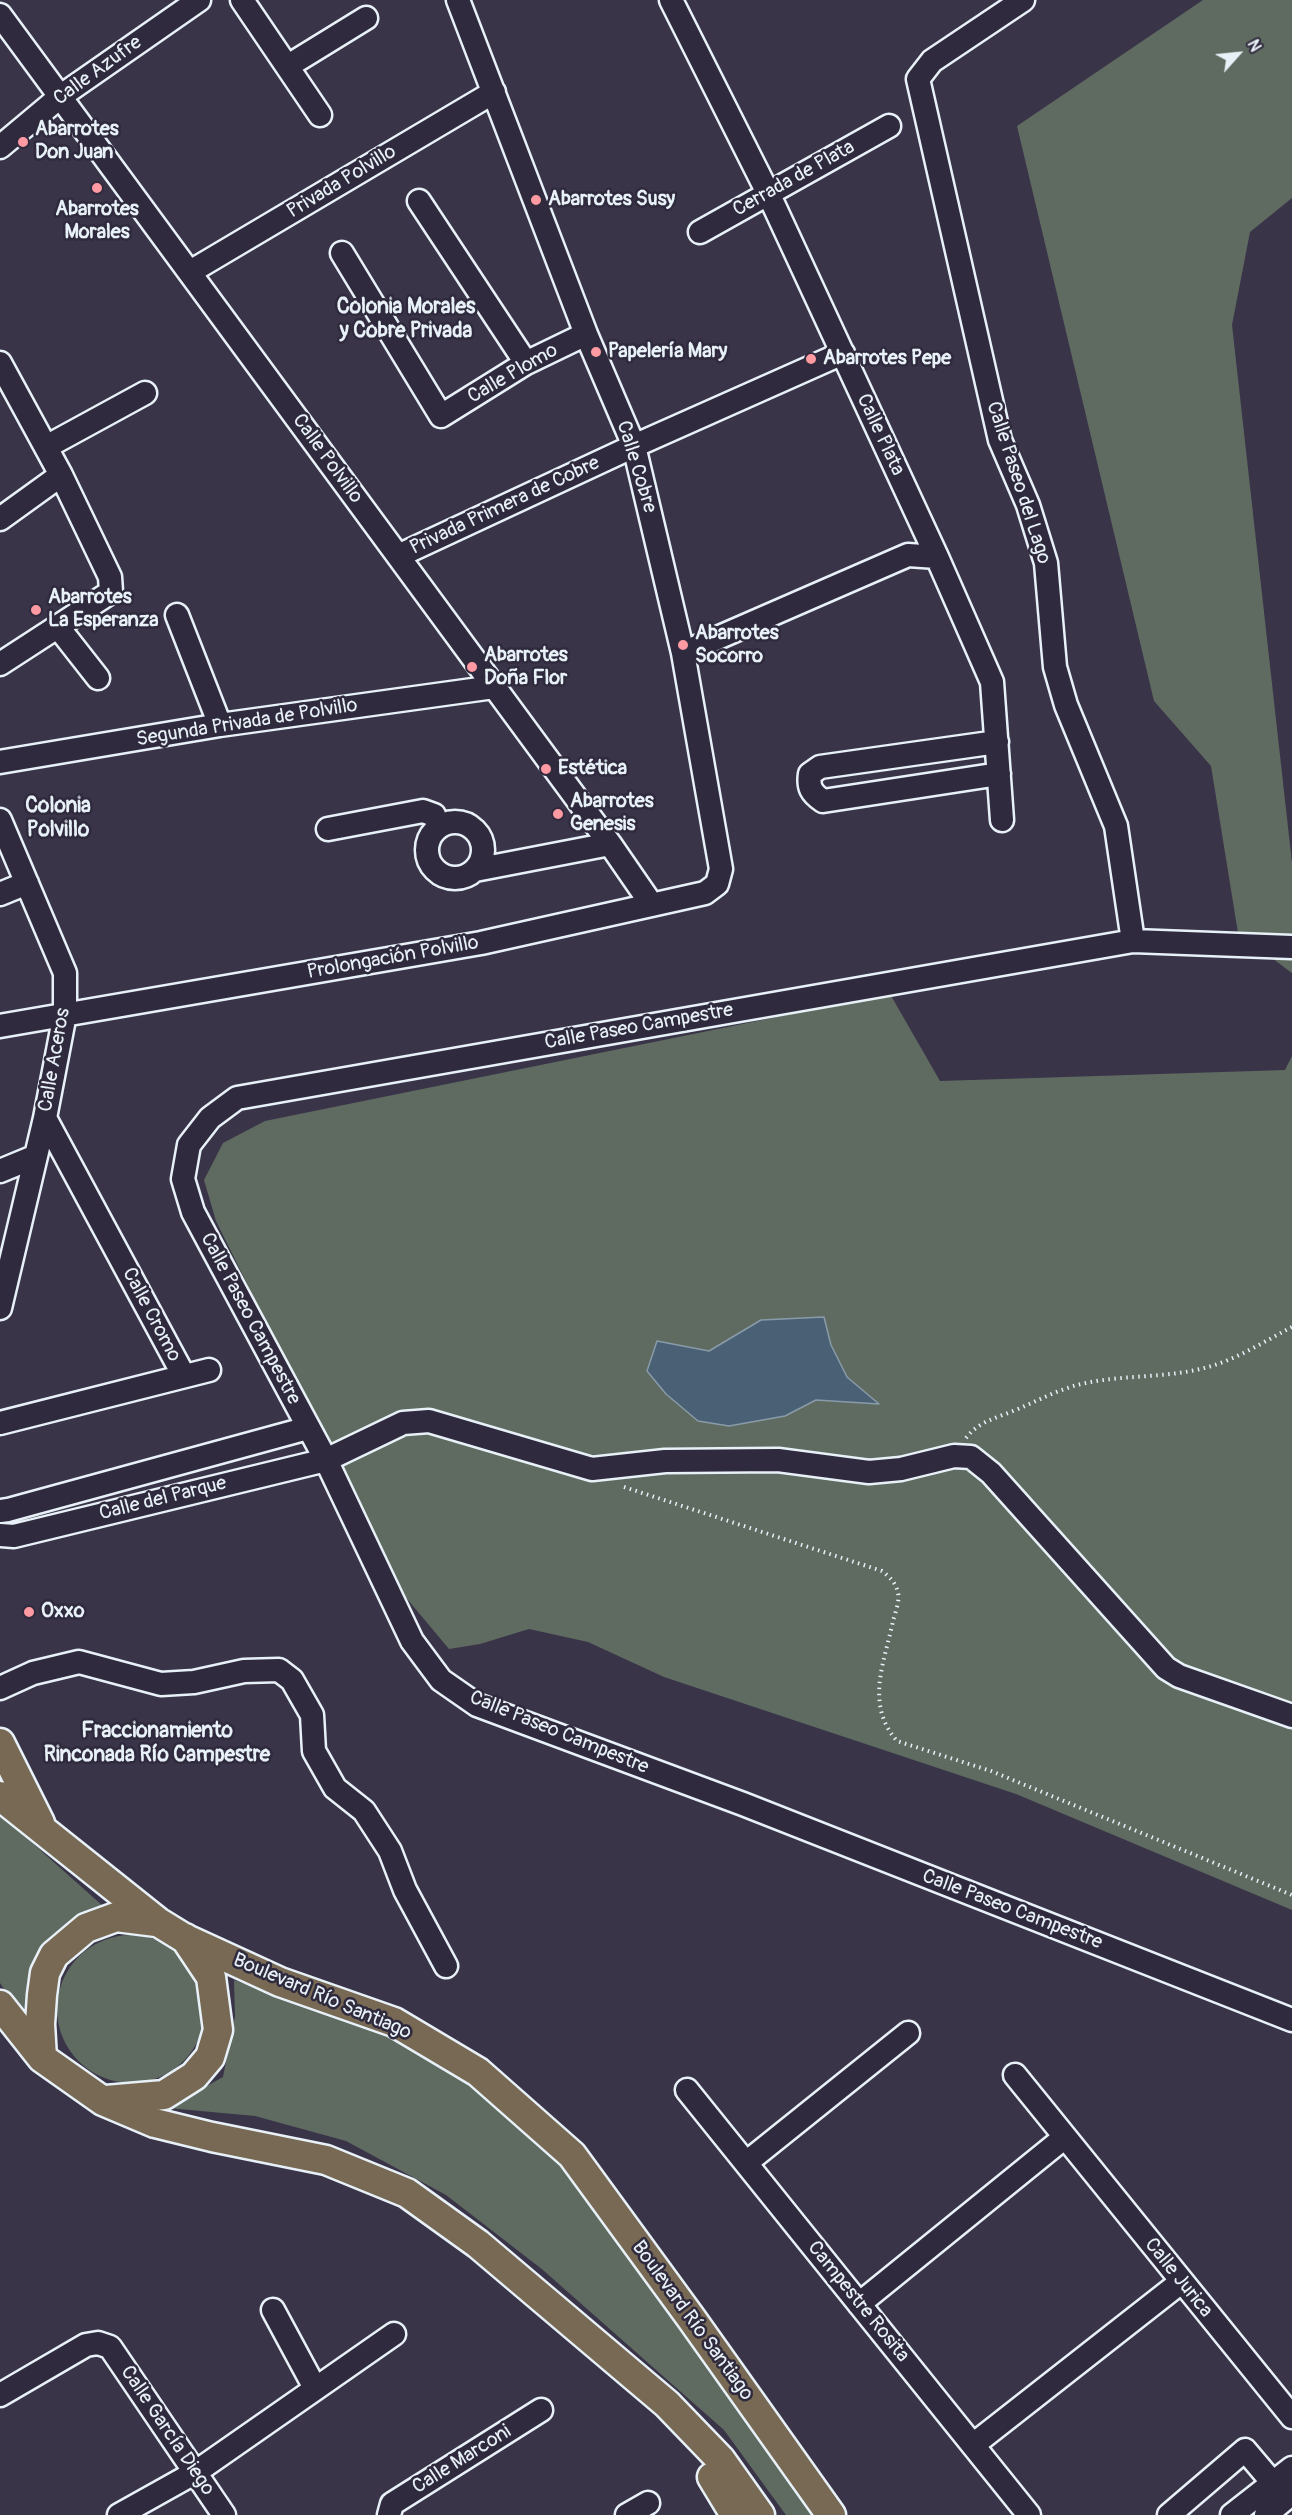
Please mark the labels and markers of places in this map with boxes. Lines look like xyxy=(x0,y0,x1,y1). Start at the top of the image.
place label: Abarrotes Don Juan xyxy=(35,118,119,165)
marker: Abarrotes Don Juan xyxy=(16,135,30,149)
marker: Abarrotes Morales xyxy=(90,181,104,195)
place label: Abarrotes Susy xyxy=(548,188,675,212)
marker: Abarrotes Susy xyxy=(529,193,543,207)
place label: Abarrotes Morales xyxy=(55,198,139,245)
place label: Papelería Mary xyxy=(608,340,727,364)
marker: Papelería Mary xyxy=(589,345,603,359)
place label: Abarrotes Pepe xyxy=(823,347,951,371)
marker: Abarrotes Pepe xyxy=(804,352,818,366)
place label: Abarrotes La Esperanza xyxy=(48,586,158,633)
marker: Abarrotes La Esperanza xyxy=(29,603,43,617)
place label: Abarrotes Socorro xyxy=(695,622,779,669)
marker: Abarrotes Socorro xyxy=(676,638,690,652)
place label: Abarrotes Doña Flor xyxy=(484,644,568,691)
marker: Abarrotes Doña Flor xyxy=(465,660,479,674)
place label: Estética xyxy=(558,757,627,781)
marker: Estética xyxy=(539,762,553,776)
place label: Abarrotes Genesis xyxy=(570,790,654,837)
marker: Abarrotes Genesis xyxy=(551,807,565,821)
place label: Oxxo xyxy=(41,1600,84,1624)
marker: Oxxo xyxy=(22,1605,36,1619)

